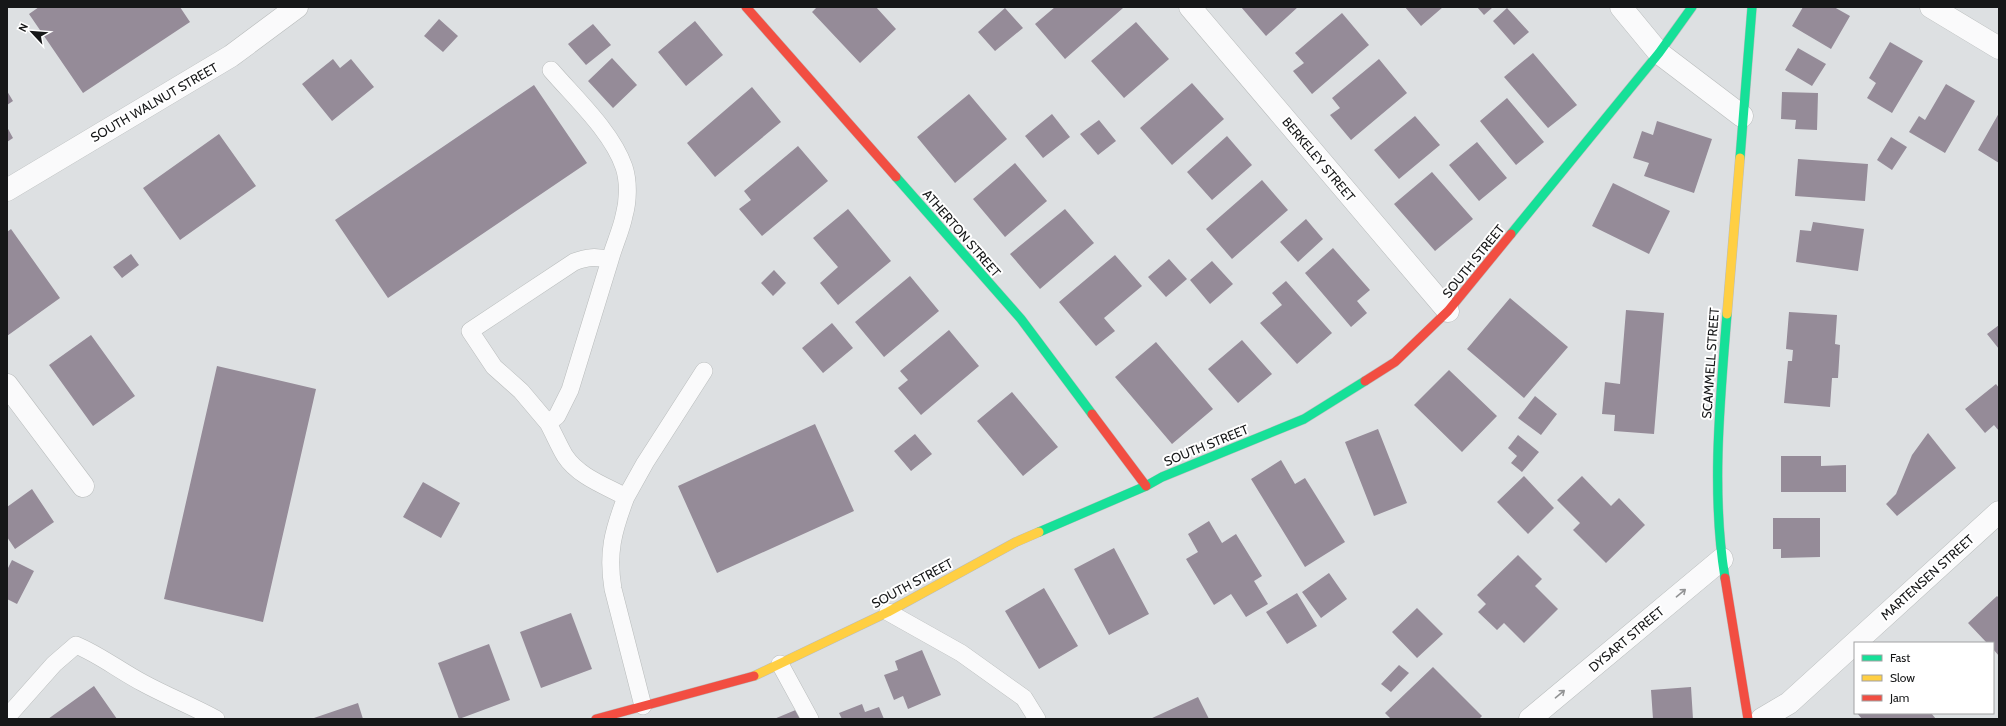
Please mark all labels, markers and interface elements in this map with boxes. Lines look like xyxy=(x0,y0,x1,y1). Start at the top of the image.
north arrow xyxy=(12,12,52,52)
text: N xyxy=(15,21,31,34)
street label: SOUTH WALNUT STREET xyxy=(87,59,221,145)
street label: BERKELEY STREET xyxy=(1279,114,1359,204)
street label: ATHERTON STREET xyxy=(920,186,1004,280)
street label: SOUTH STREET xyxy=(1439,221,1507,301)
street label: SCAMMELL STREET xyxy=(1698,307,1722,419)
street label: SOUTH STREET xyxy=(1161,421,1251,469)
street label: MARTENSEN STREET xyxy=(1877,531,1977,623)
street label: SOUTH STREET xyxy=(869,555,955,611)
one-way arrow xyxy=(1676,588,1686,597)
street label: DYSART STREET xyxy=(1585,603,1667,675)
legend xyxy=(1854,642,1994,714)
text: Fast xyxy=(1890,650,1910,665)
text: Slow xyxy=(1890,670,1915,685)
one-way arrow xyxy=(1554,690,1565,699)
text: Jam xyxy=(1889,690,1909,705)

